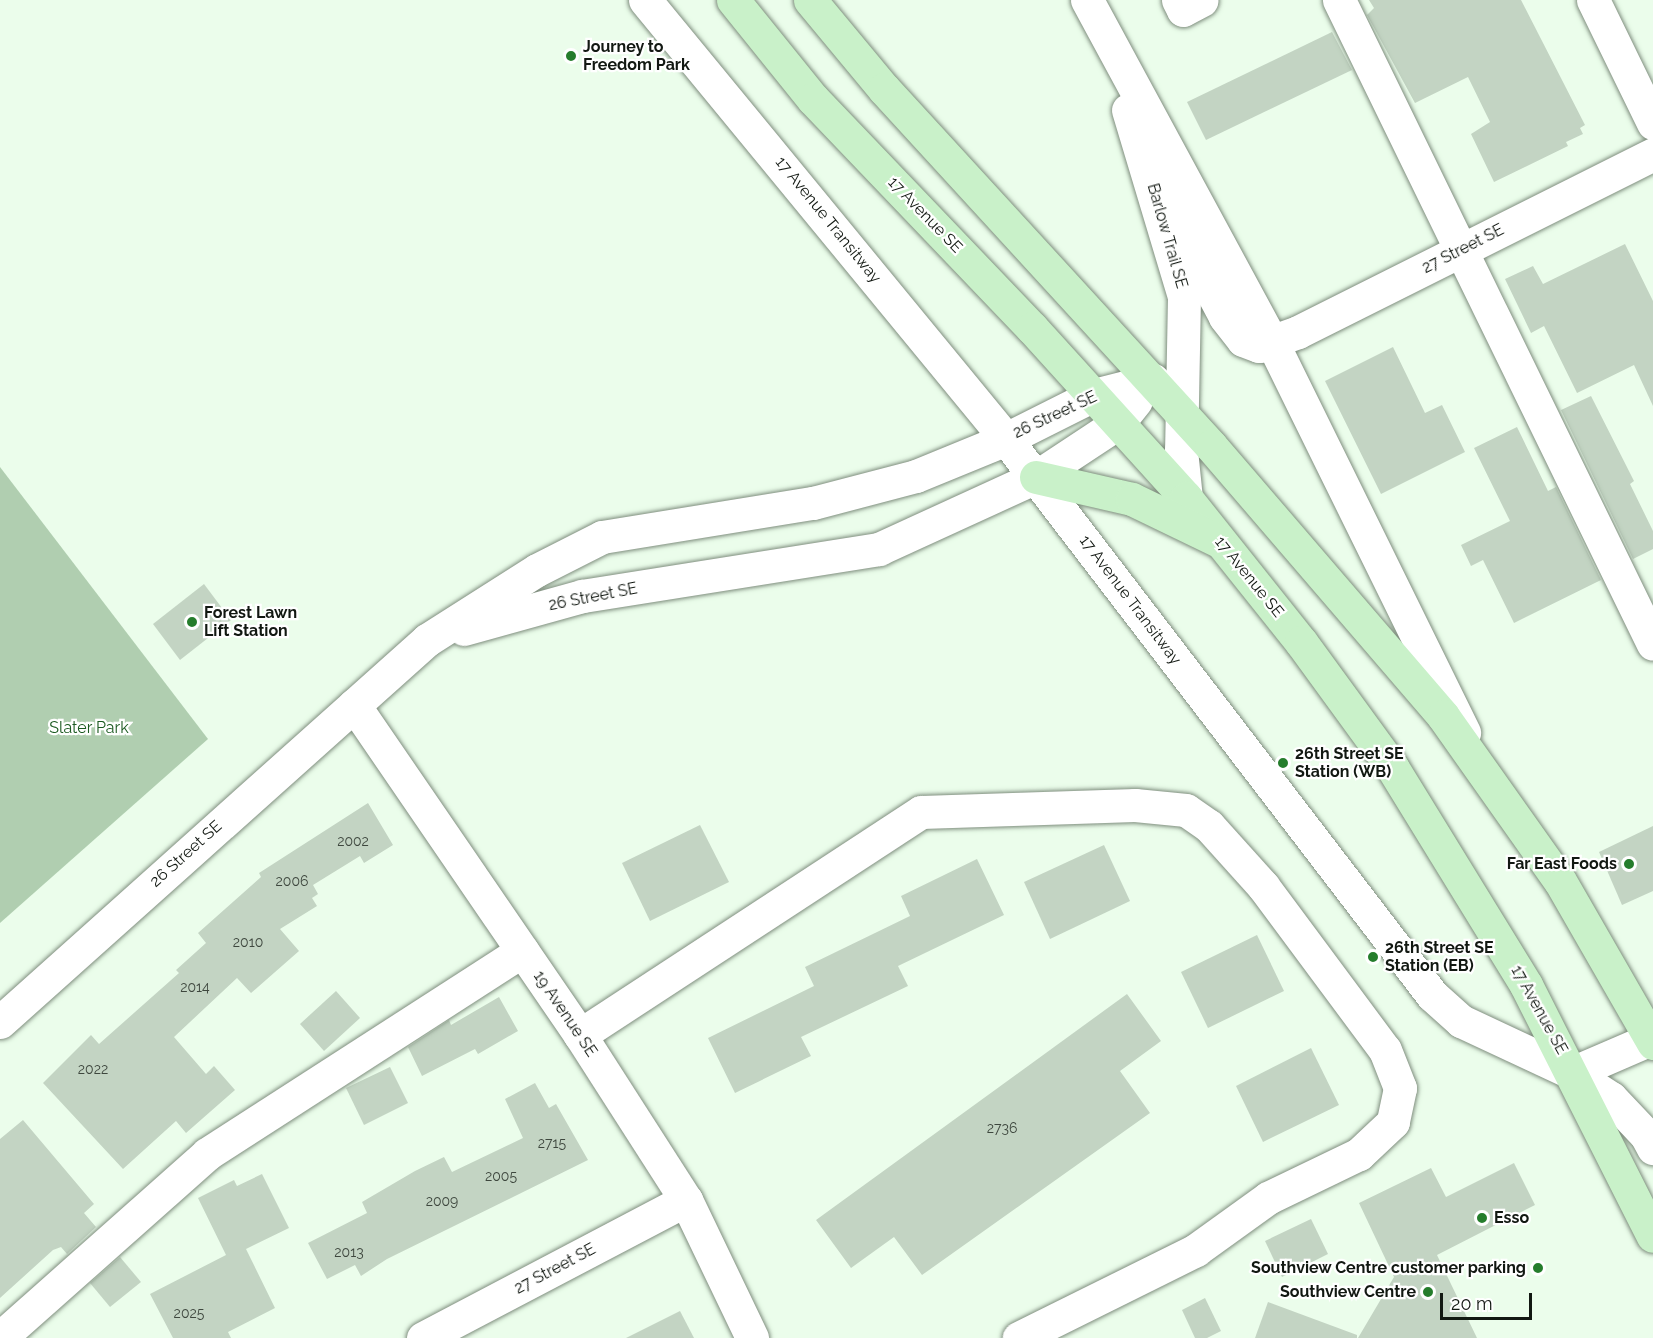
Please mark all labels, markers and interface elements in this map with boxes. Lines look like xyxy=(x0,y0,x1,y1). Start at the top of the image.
place label: Journey to Freedom Park xyxy=(583,37,690,75)
marker: Journey to Freedom Park xyxy=(564,49,578,63)
street label: 17 Avenue Transitway xyxy=(771,153,885,287)
street label: 17 Avenue SE xyxy=(884,173,966,257)
street label: Barlow Trail SE xyxy=(1143,181,1191,291)
street label: 27 Street SE xyxy=(1419,220,1507,278)
street label: 26 Street SE xyxy=(1010,387,1100,443)
street label: 17 Avenue Transitway xyxy=(1075,531,1185,669)
street label: 17 Avenue SE xyxy=(1210,532,1288,622)
street label: 26 Street SE xyxy=(547,579,639,615)
place label: Forest Lawn Lift Station xyxy=(204,603,297,641)
marker: Forest Lawn Lift Station xyxy=(185,615,199,629)
park label: Slater Park xyxy=(49,718,129,738)
place label: 26th Street SE Station (WB) xyxy=(1295,744,1404,782)
marker: 26th Street SE Station (WB) xyxy=(1276,756,1290,770)
street label: 26 Street SE xyxy=(146,817,226,891)
house number: 2002 xyxy=(337,833,369,849)
place label: Far East Foods xyxy=(1506,854,1617,874)
marker: Far East Foods xyxy=(1622,857,1636,871)
house number: 2006 xyxy=(276,873,308,889)
house number: 2010 xyxy=(233,934,263,950)
place label: 26th Street SE Station (EB) xyxy=(1385,938,1494,976)
marker: 26th Street SE Station (EB) xyxy=(1366,950,1380,964)
street label: 17 Avenue SE xyxy=(1507,962,1571,1058)
street label: 19 Avenue SE xyxy=(529,967,601,1061)
house number: 2014 xyxy=(180,979,210,995)
house number: 2022 xyxy=(78,1061,108,1077)
house number: 2736 xyxy=(987,1120,1017,1136)
house number: 2715 xyxy=(538,1135,566,1151)
house number: 2005 xyxy=(485,1168,517,1184)
house number: 2009 xyxy=(426,1193,458,1209)
place label: Esso xyxy=(1494,1208,1529,1228)
marker: Esso xyxy=(1475,1211,1489,1225)
street label: 27 Street SE xyxy=(511,1240,599,1298)
house number: 2013 xyxy=(334,1244,364,1260)
place label: Southview Centre customer parking xyxy=(1250,1258,1526,1278)
marker: Southview Centre customer parking xyxy=(1531,1261,1545,1275)
scale bar xyxy=(1443,1281,1534,1319)
place label: Southview Centre xyxy=(1280,1282,1416,1302)
marker: Southview Centre xyxy=(1421,1285,1435,1299)
text: 20 m xyxy=(1451,1293,1493,1314)
house number: 2025 xyxy=(174,1305,204,1321)

